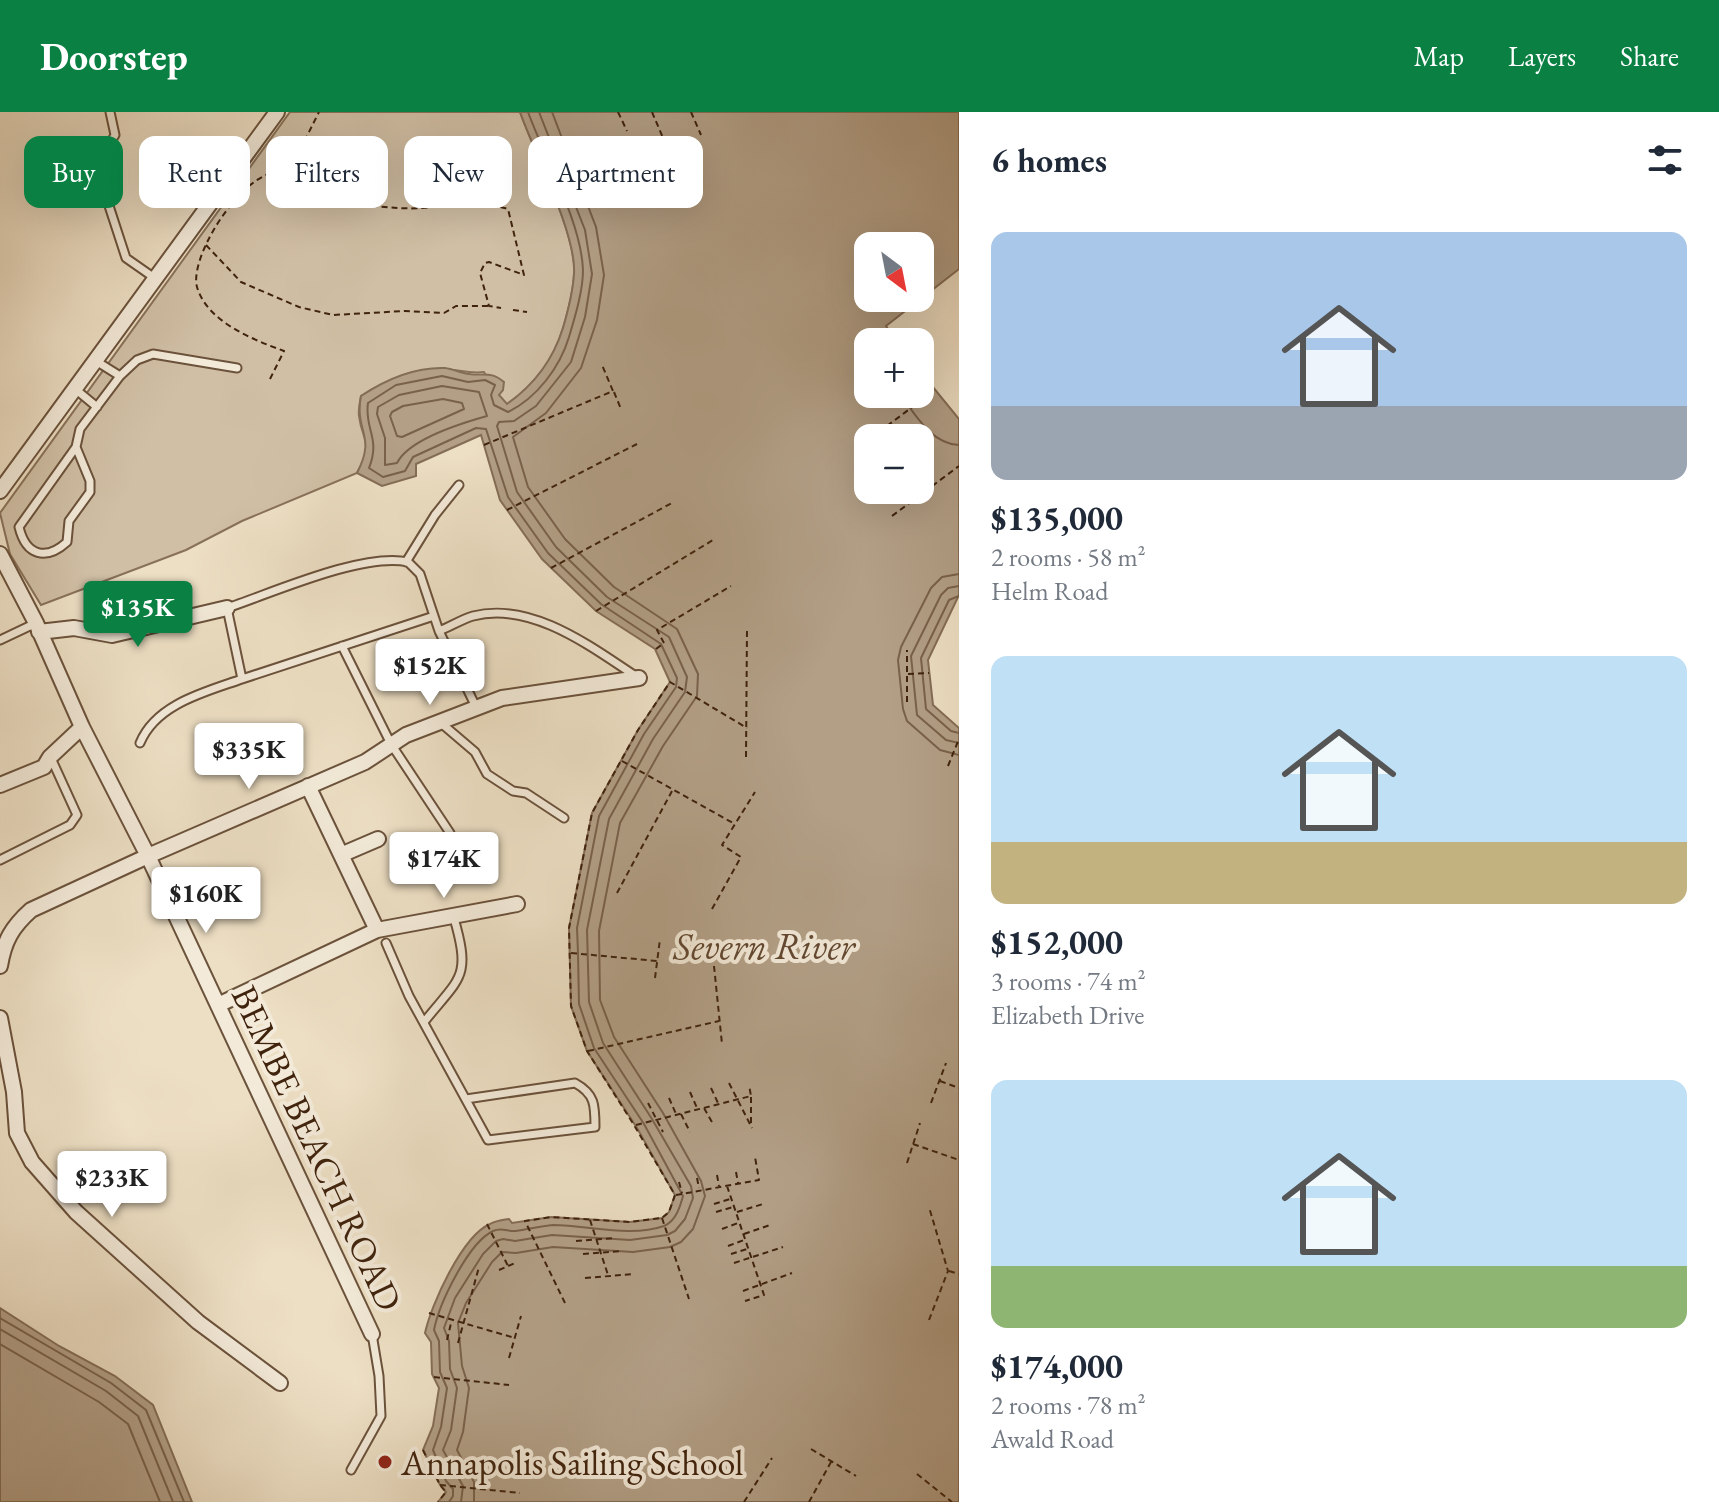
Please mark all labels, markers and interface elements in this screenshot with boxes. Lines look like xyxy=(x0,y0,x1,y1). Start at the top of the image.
text: Doorstep xyxy=(40,32,188,81)
text: Map xyxy=(1414,38,1464,74)
text: Layers xyxy=(1508,38,1576,74)
text: Share xyxy=(1620,38,1679,74)
chip: Buy xyxy=(24,136,123,208)
chip: Rent xyxy=(139,136,250,208)
chip: Filters xyxy=(266,136,388,208)
chip: New xyxy=(404,136,512,208)
chip: Apartment xyxy=(528,136,703,208)
text: 6 homes xyxy=(991,138,1107,182)
icon: filters xyxy=(1643,138,1687,182)
north arrow xyxy=(854,232,934,312)
map controls xyxy=(854,232,934,504)
icon: home xyxy=(1267,284,1411,428)
button: + xyxy=(854,328,934,408)
button: − xyxy=(854,424,934,504)
text: $135,000 xyxy=(991,496,1123,540)
text: 2 rooms · 58 m² xyxy=(991,540,1146,574)
text: Helm Road xyxy=(991,574,1108,608)
pin: $135K xyxy=(82,581,194,649)
text: $135K xyxy=(101,590,175,624)
pin: $152K xyxy=(374,639,486,707)
text: $152K xyxy=(393,648,467,682)
icon: home xyxy=(1267,708,1411,852)
pin: $335K xyxy=(193,723,305,791)
text: $335K xyxy=(212,732,286,766)
pin: $174K xyxy=(388,832,500,900)
text: $174K xyxy=(407,841,481,875)
pin: $160K xyxy=(150,867,262,935)
text: $160K xyxy=(169,876,243,910)
text: $152,000 xyxy=(991,920,1123,964)
water label: Severn River xyxy=(672,921,856,970)
text: 3 rooms · 74 m² xyxy=(991,964,1146,998)
street label: BEMBE BEACH ROAD xyxy=(221,978,413,1318)
text: Elizabeth Drive xyxy=(991,998,1144,1032)
icon: home xyxy=(1267,1132,1411,1276)
pin: $233K xyxy=(56,1151,168,1219)
text: $233K xyxy=(75,1160,149,1194)
text: $174,000 xyxy=(991,1344,1123,1388)
text: 2 rooms · 78 m² xyxy=(991,1388,1146,1422)
text: Awald Road xyxy=(991,1422,1114,1456)
place label: Annapolis Sailing School xyxy=(400,1439,743,1486)
marker: Annapolis Sailing School xyxy=(376,1453,394,1471)

